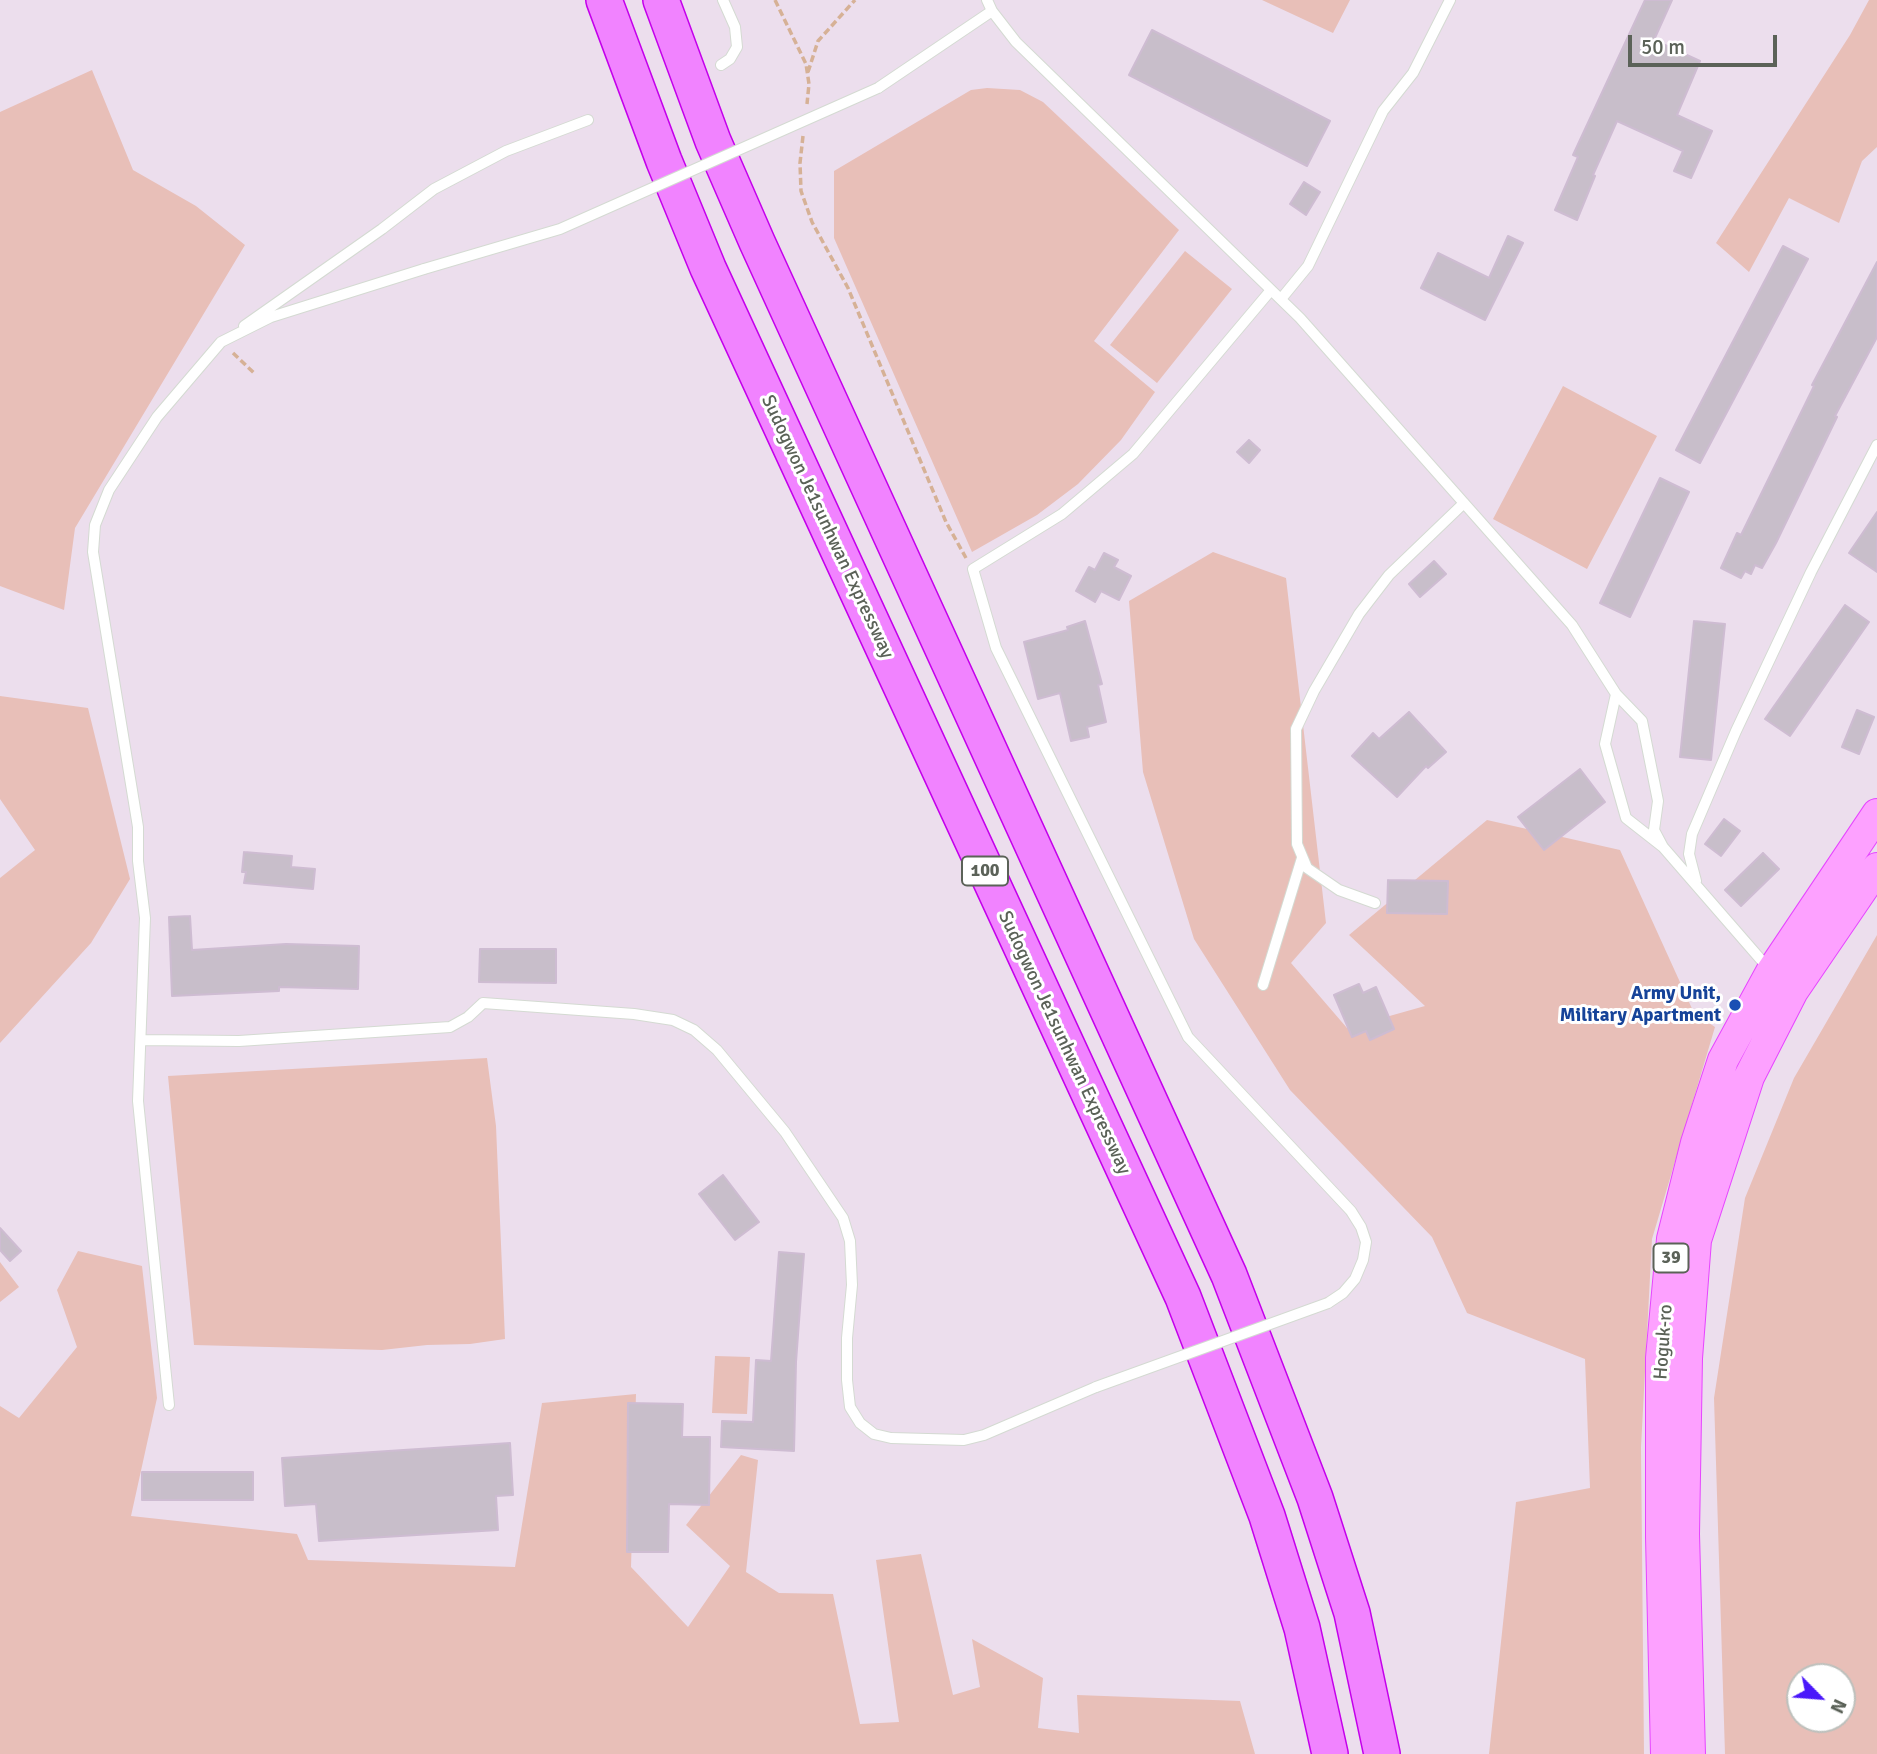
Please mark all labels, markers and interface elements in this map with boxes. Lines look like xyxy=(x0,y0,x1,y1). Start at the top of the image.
scale bar xyxy=(1632,21,1781,65)
text: 50 m xyxy=(1641,34,1685,60)
street label: Sudogwon Je1sunhwan Expressway xyxy=(756,392,898,662)
road number: 100 xyxy=(962,856,1008,886)
street label: Sudogwon Je1sunhwan Expressway xyxy=(993,908,1135,1178)
place label: Army Unit, Military Apartment xyxy=(1560,983,1721,1027)
marker: Army Unit, Military Apartment xyxy=(1727,997,1743,1013)
road number: 39 xyxy=(1654,1244,1688,1273)
street label: Hoguk-ro xyxy=(1650,1304,1678,1380)
north arrow xyxy=(1786,1663,1856,1733)
text: N xyxy=(1825,1695,1852,1717)

